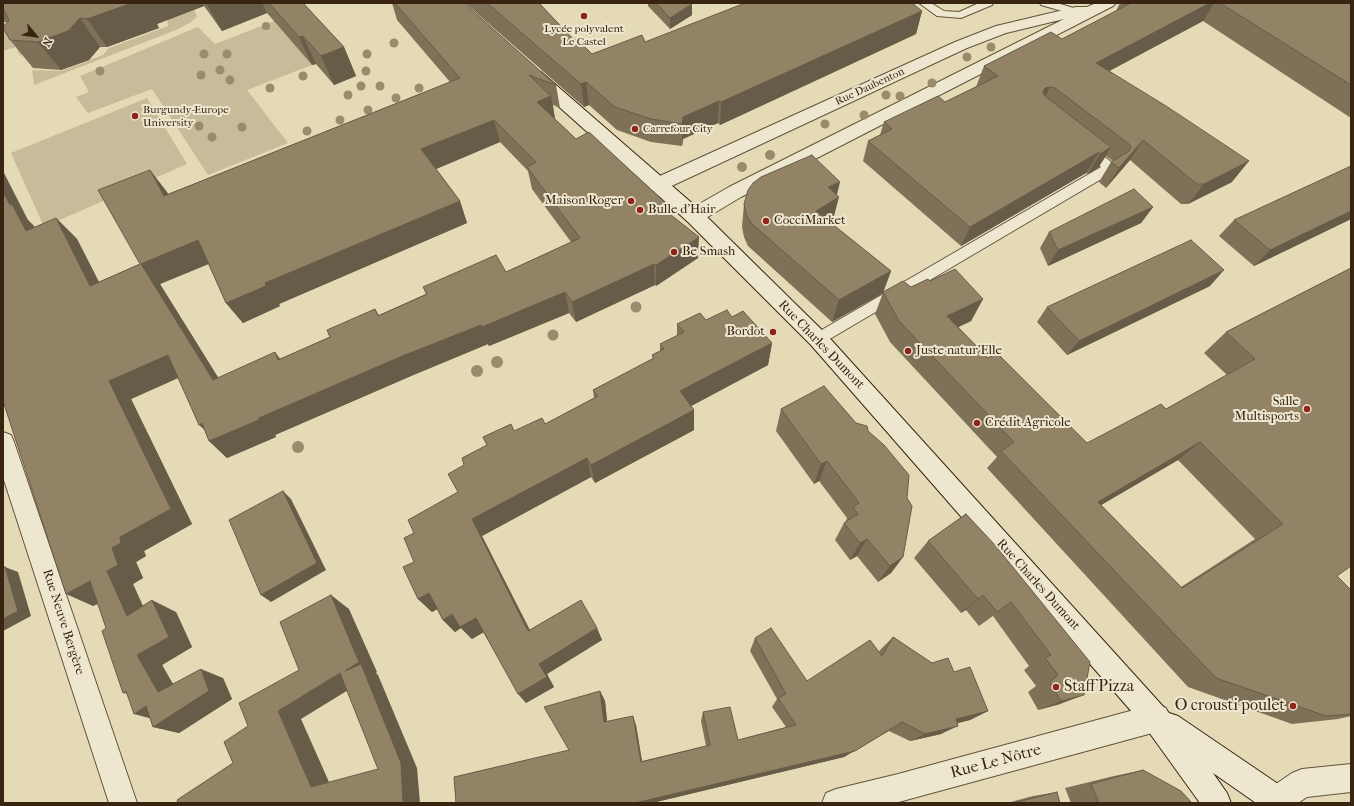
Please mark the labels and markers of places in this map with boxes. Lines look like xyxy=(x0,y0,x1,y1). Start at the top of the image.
marker: Lycée polyvalent Le Castel xyxy=(579,11,589,21)
place label: Lycée polyvalent Le Castel xyxy=(544,22,624,48)
place label: Burgundy-Europe University xyxy=(143,103,229,129)
marker: Burgundy-Europe University xyxy=(130,111,140,121)
place label: Carrefour City xyxy=(643,122,713,136)
marker: Carrefour City xyxy=(630,124,640,134)
place label: Maison Roger xyxy=(545,193,623,209)
marker: Maison Roger xyxy=(626,196,636,206)
place label: Bulle d'Hair xyxy=(648,202,716,218)
marker: Bulle d'Hair xyxy=(635,205,645,215)
place label: CocciMarket xyxy=(774,213,846,229)
marker: CocciMarket xyxy=(761,216,771,226)
place label: Be Smash xyxy=(682,244,735,260)
marker: Be Smash xyxy=(669,247,679,257)
place label: Bordot xyxy=(726,324,765,340)
marker: Bordot xyxy=(768,327,778,337)
place label: Juste natur'Elle xyxy=(916,343,1002,359)
marker: Juste natur'Elle xyxy=(903,346,913,356)
place label: Salle Multisports xyxy=(1235,394,1299,425)
marker: Salle Multisports xyxy=(1302,404,1312,414)
place label: Crédit Agricole xyxy=(985,415,1071,431)
marker: Crédit Agricole xyxy=(972,418,982,428)
place label: Staff Pizza xyxy=(1064,677,1134,697)
marker: Staff Pizza xyxy=(1051,682,1061,692)
place label: O crousti poulet xyxy=(1175,696,1285,716)
marker: O crousti poulet xyxy=(1288,701,1298,711)

